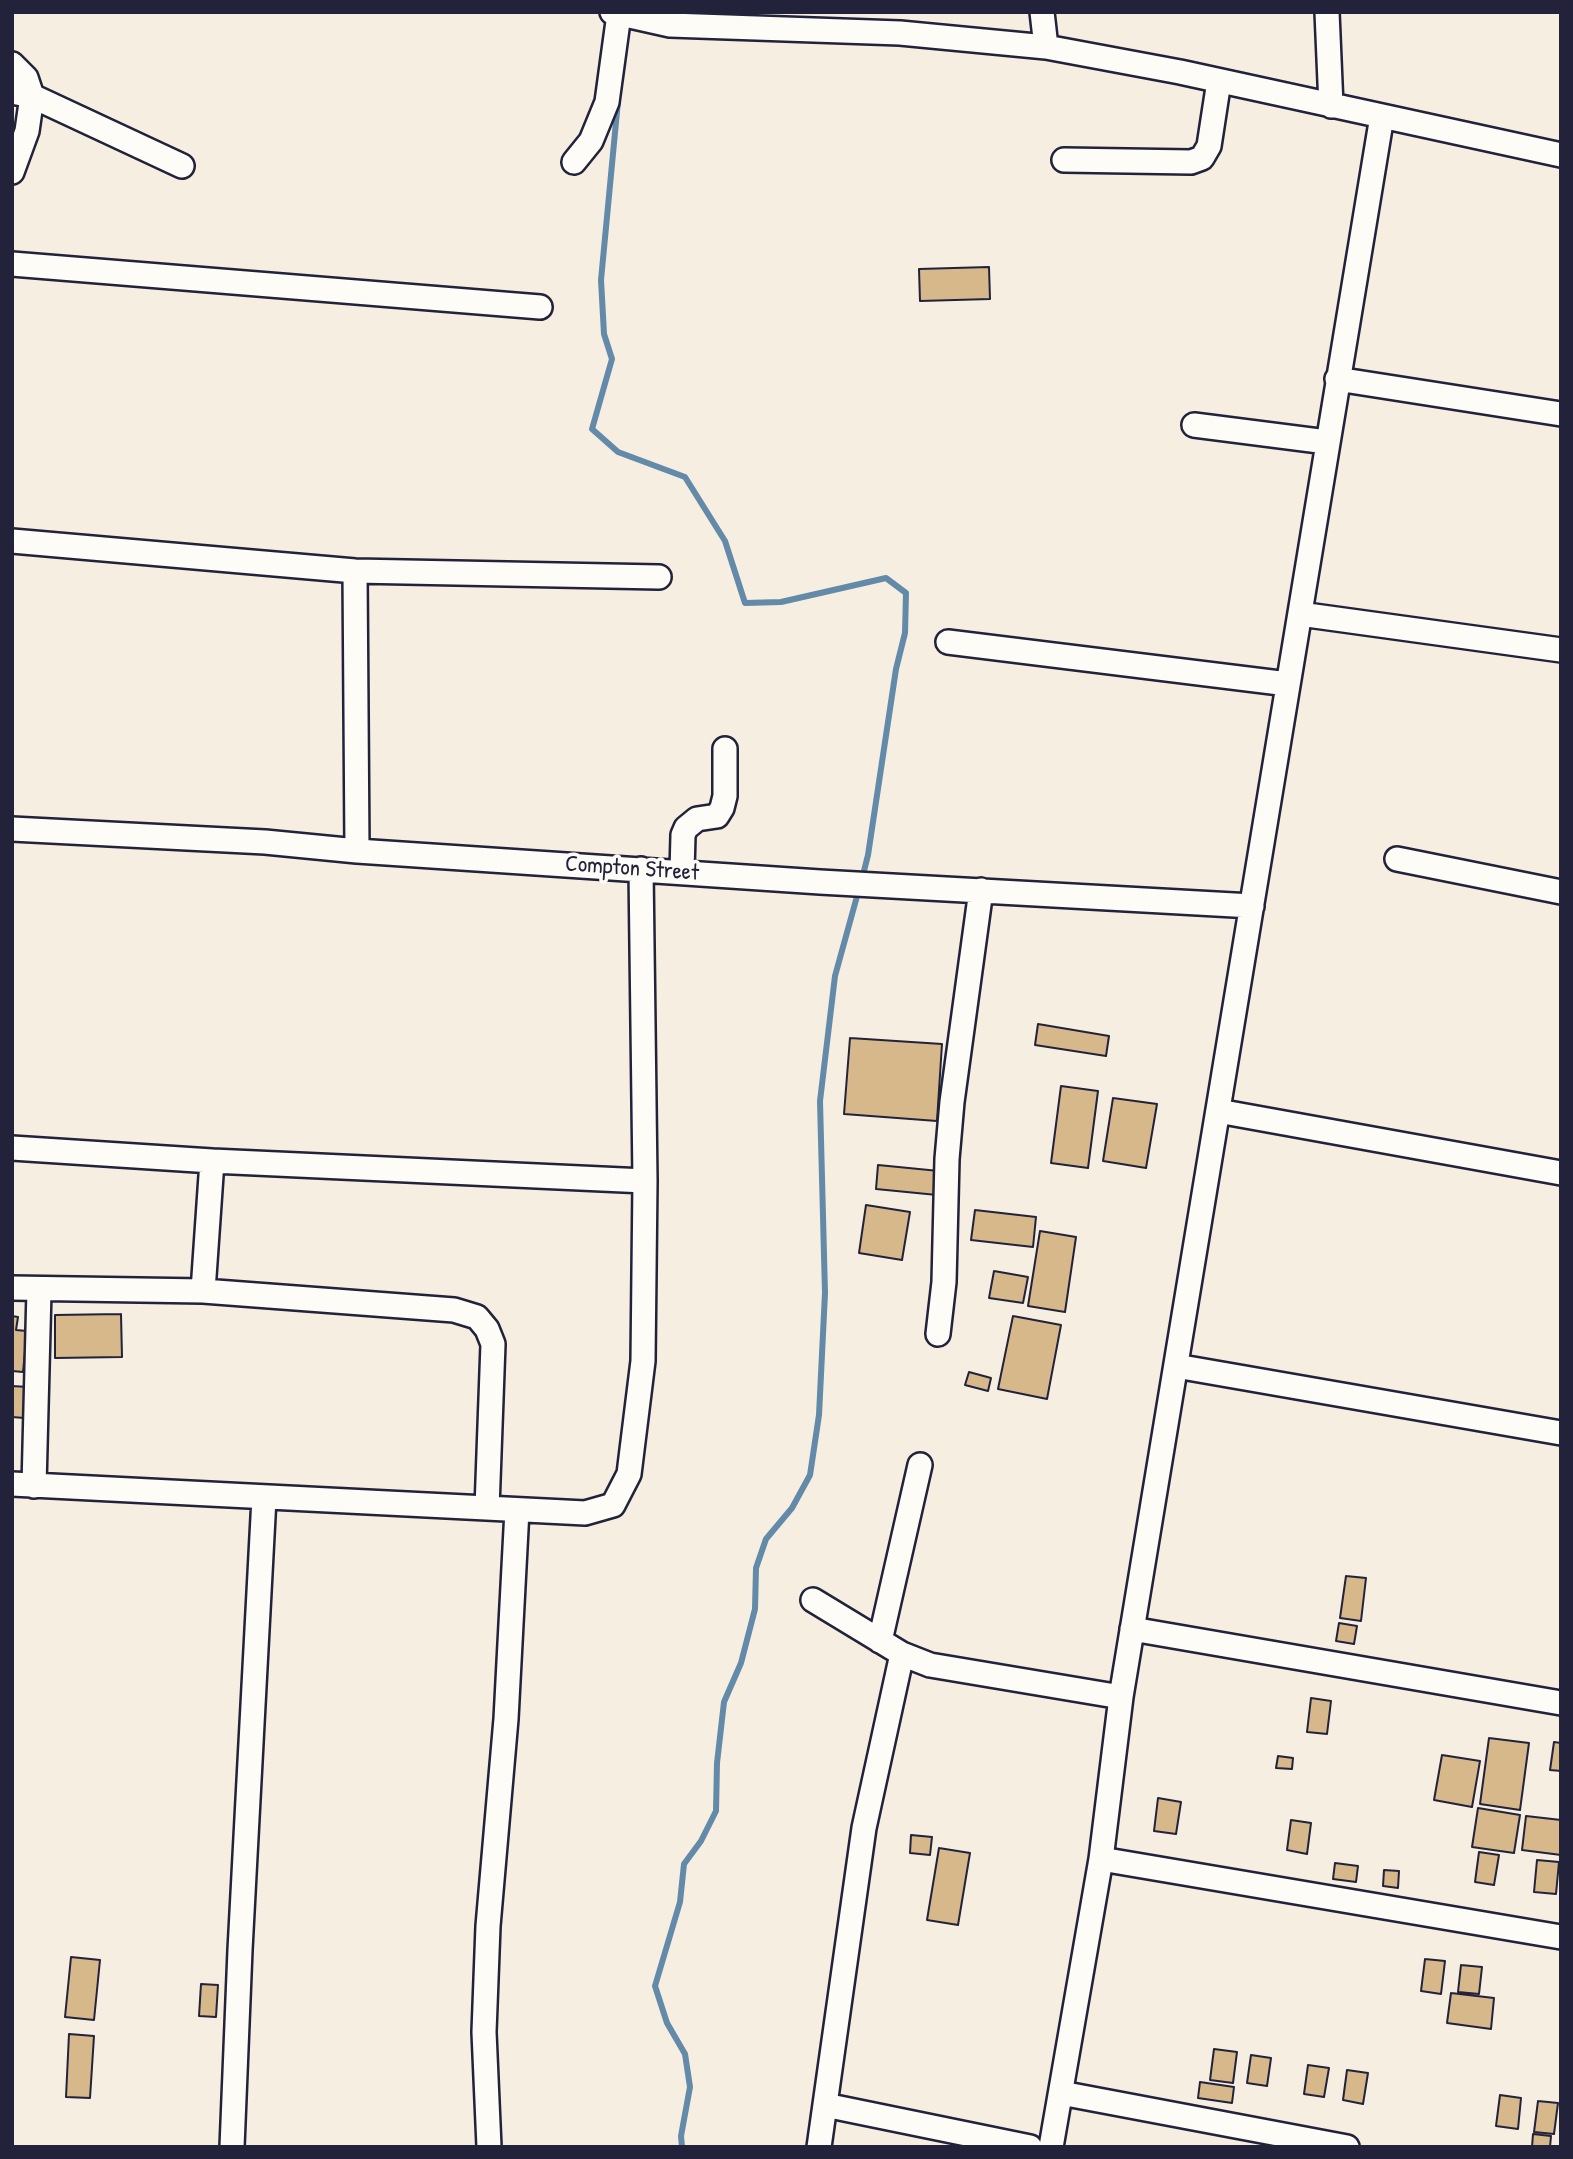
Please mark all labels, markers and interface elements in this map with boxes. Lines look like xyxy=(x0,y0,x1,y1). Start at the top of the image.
street label: Compton Street xyxy=(564,851,700,887)

